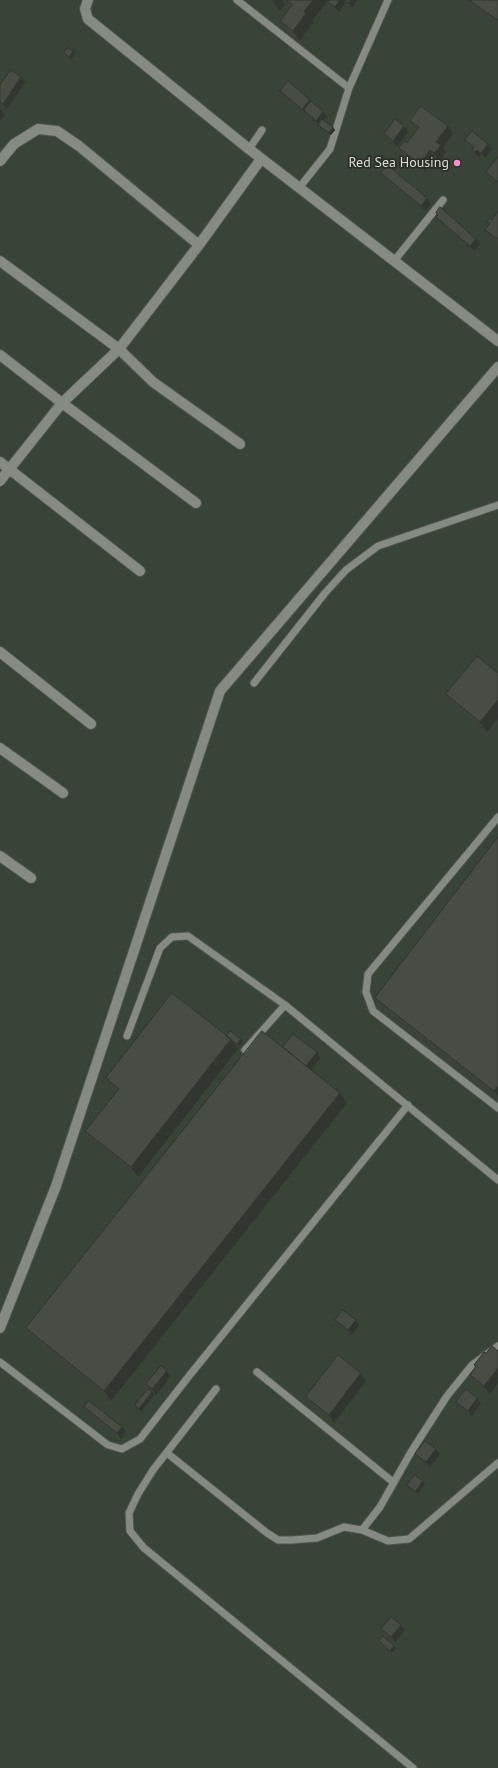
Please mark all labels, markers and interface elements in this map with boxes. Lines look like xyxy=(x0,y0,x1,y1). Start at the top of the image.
place label: Red Sea Housing xyxy=(348,155,449,171)
marker: Red Sea Housing xyxy=(452,158,462,168)

